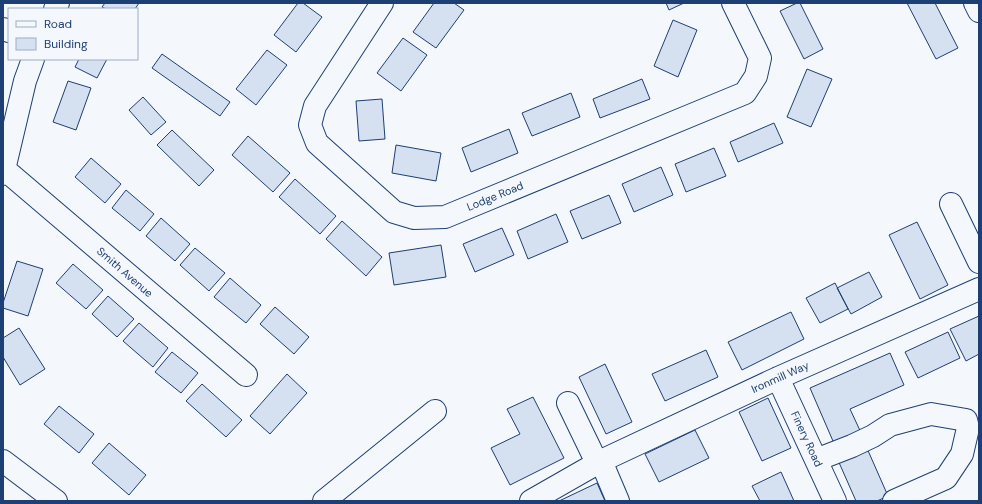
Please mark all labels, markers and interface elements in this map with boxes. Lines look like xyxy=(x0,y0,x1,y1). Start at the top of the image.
legend xyxy=(8,8,138,60)
text: Road xyxy=(44,16,72,32)
text: Building xyxy=(44,36,88,52)
street label: Lodge Road xyxy=(465,178,525,214)
street label: Smith Avenue xyxy=(94,244,156,300)
street label: Ironmill Way xyxy=(749,358,811,396)
street label: Finery Road xyxy=(788,409,826,469)

